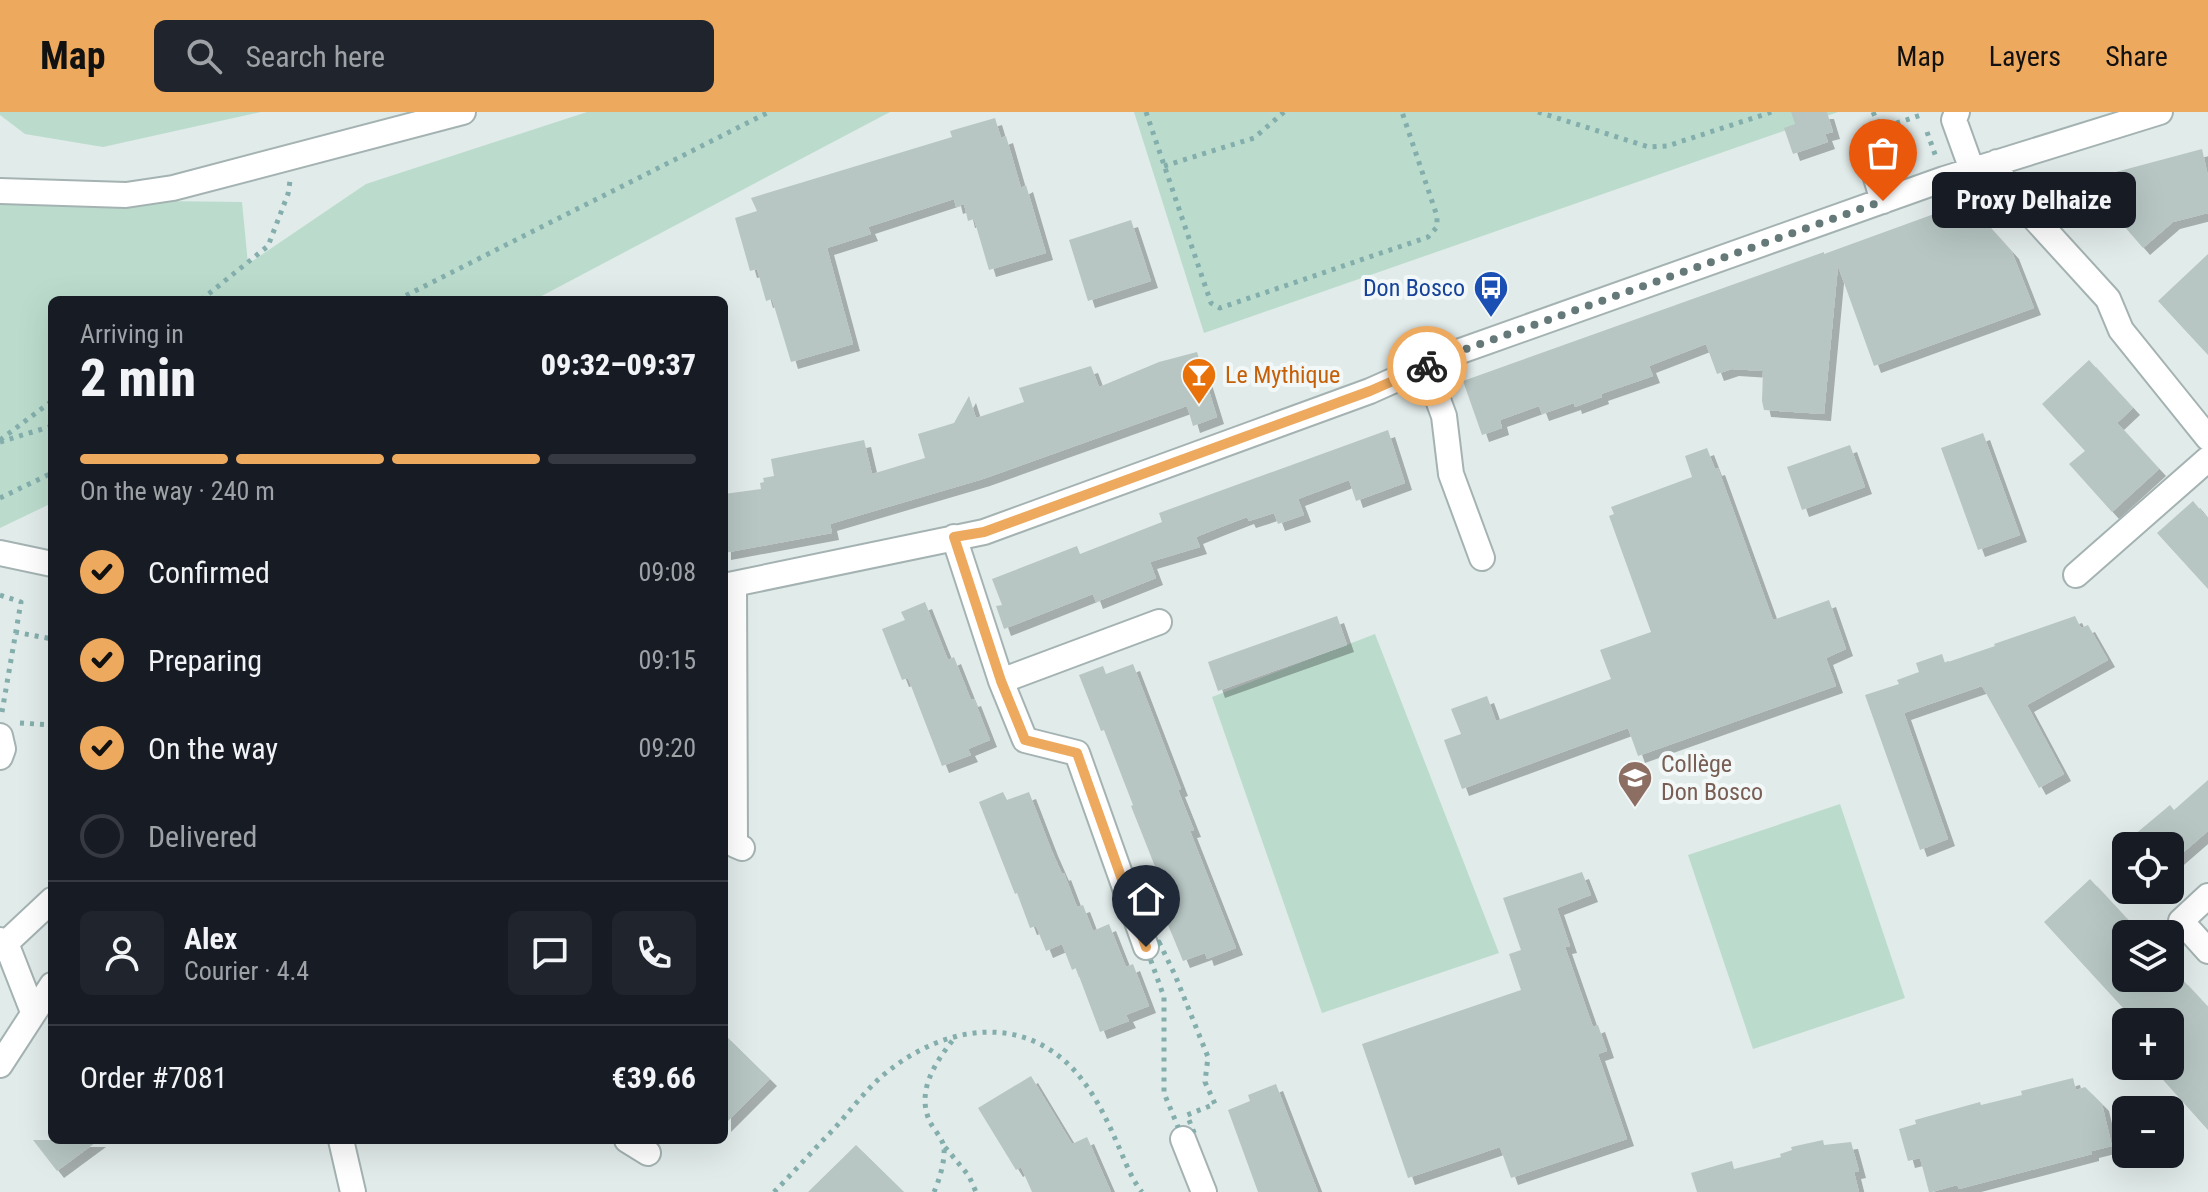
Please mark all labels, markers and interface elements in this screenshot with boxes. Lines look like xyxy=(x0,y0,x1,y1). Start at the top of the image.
search box xyxy=(154,20,714,92)
text: Map xyxy=(40,34,106,78)
icon: search xyxy=(182,34,226,78)
text: Search here xyxy=(246,39,385,74)
text: Map xyxy=(1896,40,1945,73)
text: Layers xyxy=(1989,40,2061,73)
text: Share xyxy=(2105,40,2168,73)
pin xyxy=(1849,119,1917,201)
icon: bag xyxy=(1861,131,1905,175)
callout: Proxy Delhaize xyxy=(1931,173,2135,229)
text: Proxy Delhaize xyxy=(1956,185,2112,215)
bus stop icon: Don Bosco xyxy=(1472,269,1510,319)
place label: Don Bosco xyxy=(1363,274,1465,302)
text: Arriving in xyxy=(80,319,184,349)
courier xyxy=(1387,326,1467,406)
icon: bike xyxy=(1405,344,1449,388)
text: 09:32–09:37 xyxy=(541,347,696,382)
text: 2 min xyxy=(80,348,196,409)
bar icon: Le Mythique xyxy=(1180,356,1218,406)
place label: Le Mythique xyxy=(1225,361,1340,389)
text: On the way · 240 m xyxy=(80,476,275,506)
icon: check xyxy=(80,550,124,594)
text: Confirmed xyxy=(148,555,270,590)
text: 09:08 xyxy=(639,557,696,587)
icon: check xyxy=(80,638,124,682)
text: Preparing xyxy=(148,643,262,678)
text: 09:15 xyxy=(639,645,696,675)
icon: check xyxy=(80,726,124,770)
text: On the way xyxy=(148,731,278,766)
text: 09:20 xyxy=(639,733,696,763)
place label: Collège Don Bosco xyxy=(1661,750,1763,806)
school or university icon: Collège Don Bosco xyxy=(1616,759,1654,809)
text: Delivered xyxy=(148,819,257,854)
map controls xyxy=(2112,832,2184,1168)
button: locate xyxy=(2112,832,2184,904)
pin xyxy=(1112,865,1180,947)
icon: home xyxy=(1124,877,1168,921)
button: person xyxy=(80,911,164,995)
button: chat xyxy=(508,911,592,995)
button: phone xyxy=(612,911,696,995)
button: layers xyxy=(2112,920,2184,992)
text: Alex xyxy=(184,921,237,956)
text: Courier · 4.4 xyxy=(184,956,309,986)
button: + xyxy=(2112,1008,2184,1080)
text: Order #7081 xyxy=(80,1060,228,1095)
text: €39.66 xyxy=(611,1060,696,1095)
button: − xyxy=(2112,1096,2184,1168)

